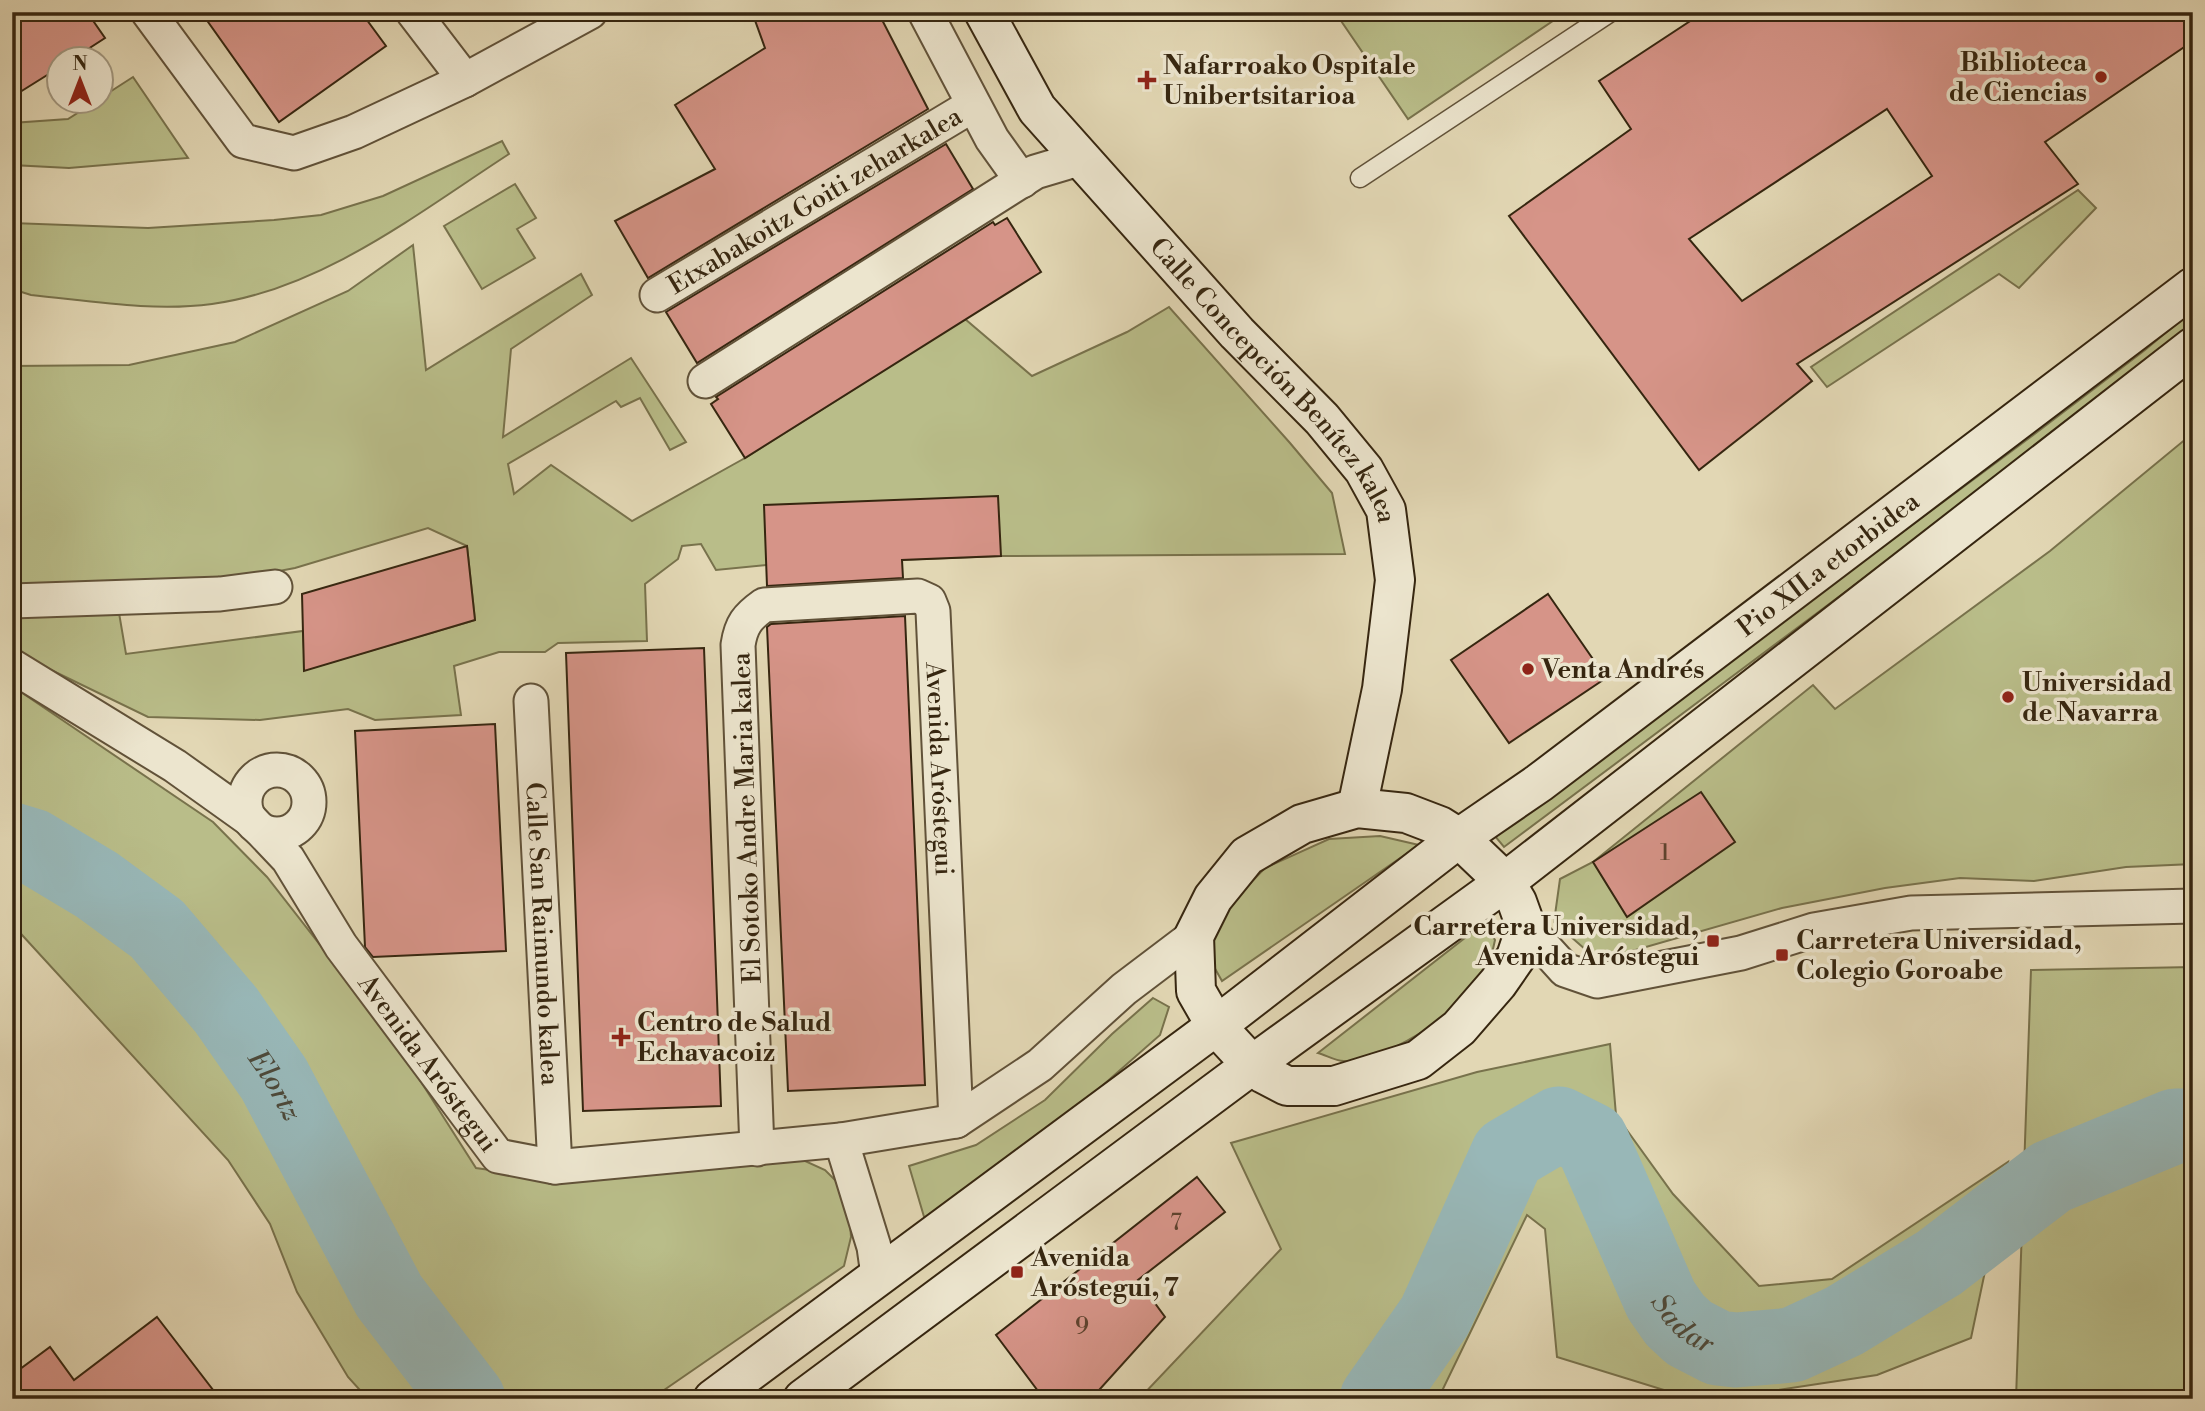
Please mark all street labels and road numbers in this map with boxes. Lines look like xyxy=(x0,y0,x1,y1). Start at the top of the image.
street label: Etxabakoitz Goiti zeharkalea xyxy=(662,100,969,302)
street label: Calle Concepción Benítez kalea xyxy=(1142,231,1403,526)
street label: Pio XII.a etorbidea xyxy=(1731,485,1926,644)
street label: El Sotoko Andre Maria kalea xyxy=(725,651,769,984)
street label: Avenida Aróstegui xyxy=(918,660,960,876)
street label: Calle San Raimundo kalea xyxy=(518,781,566,1087)
street label: Avenida Aróstegui xyxy=(350,968,504,1159)

